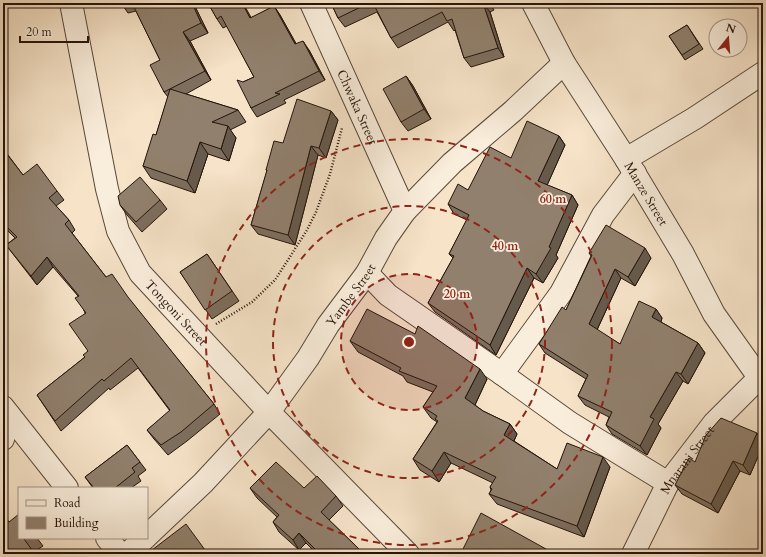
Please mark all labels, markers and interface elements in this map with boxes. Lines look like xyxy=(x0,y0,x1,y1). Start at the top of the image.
scale bar xyxy=(20,18,88,44)
north arrow xyxy=(708,18,748,58)
text: N xyxy=(724,20,738,38)
text: 20 m xyxy=(26,24,53,40)
street label: Chwaka Street xyxy=(332,67,382,148)
street label: Manze Street xyxy=(620,159,672,229)
text: 60 m xyxy=(540,191,567,207)
text: 40 m xyxy=(492,238,519,254)
street label: Yambe Street xyxy=(322,261,380,330)
street label: Tongoni Street xyxy=(141,276,211,350)
text: 20 m xyxy=(444,286,471,302)
centre of rings xyxy=(402,335,416,349)
street label: Mnarani Street xyxy=(656,422,719,497)
legend xyxy=(18,487,148,539)
text: Road xyxy=(54,495,81,511)
text: Building xyxy=(54,515,99,531)

